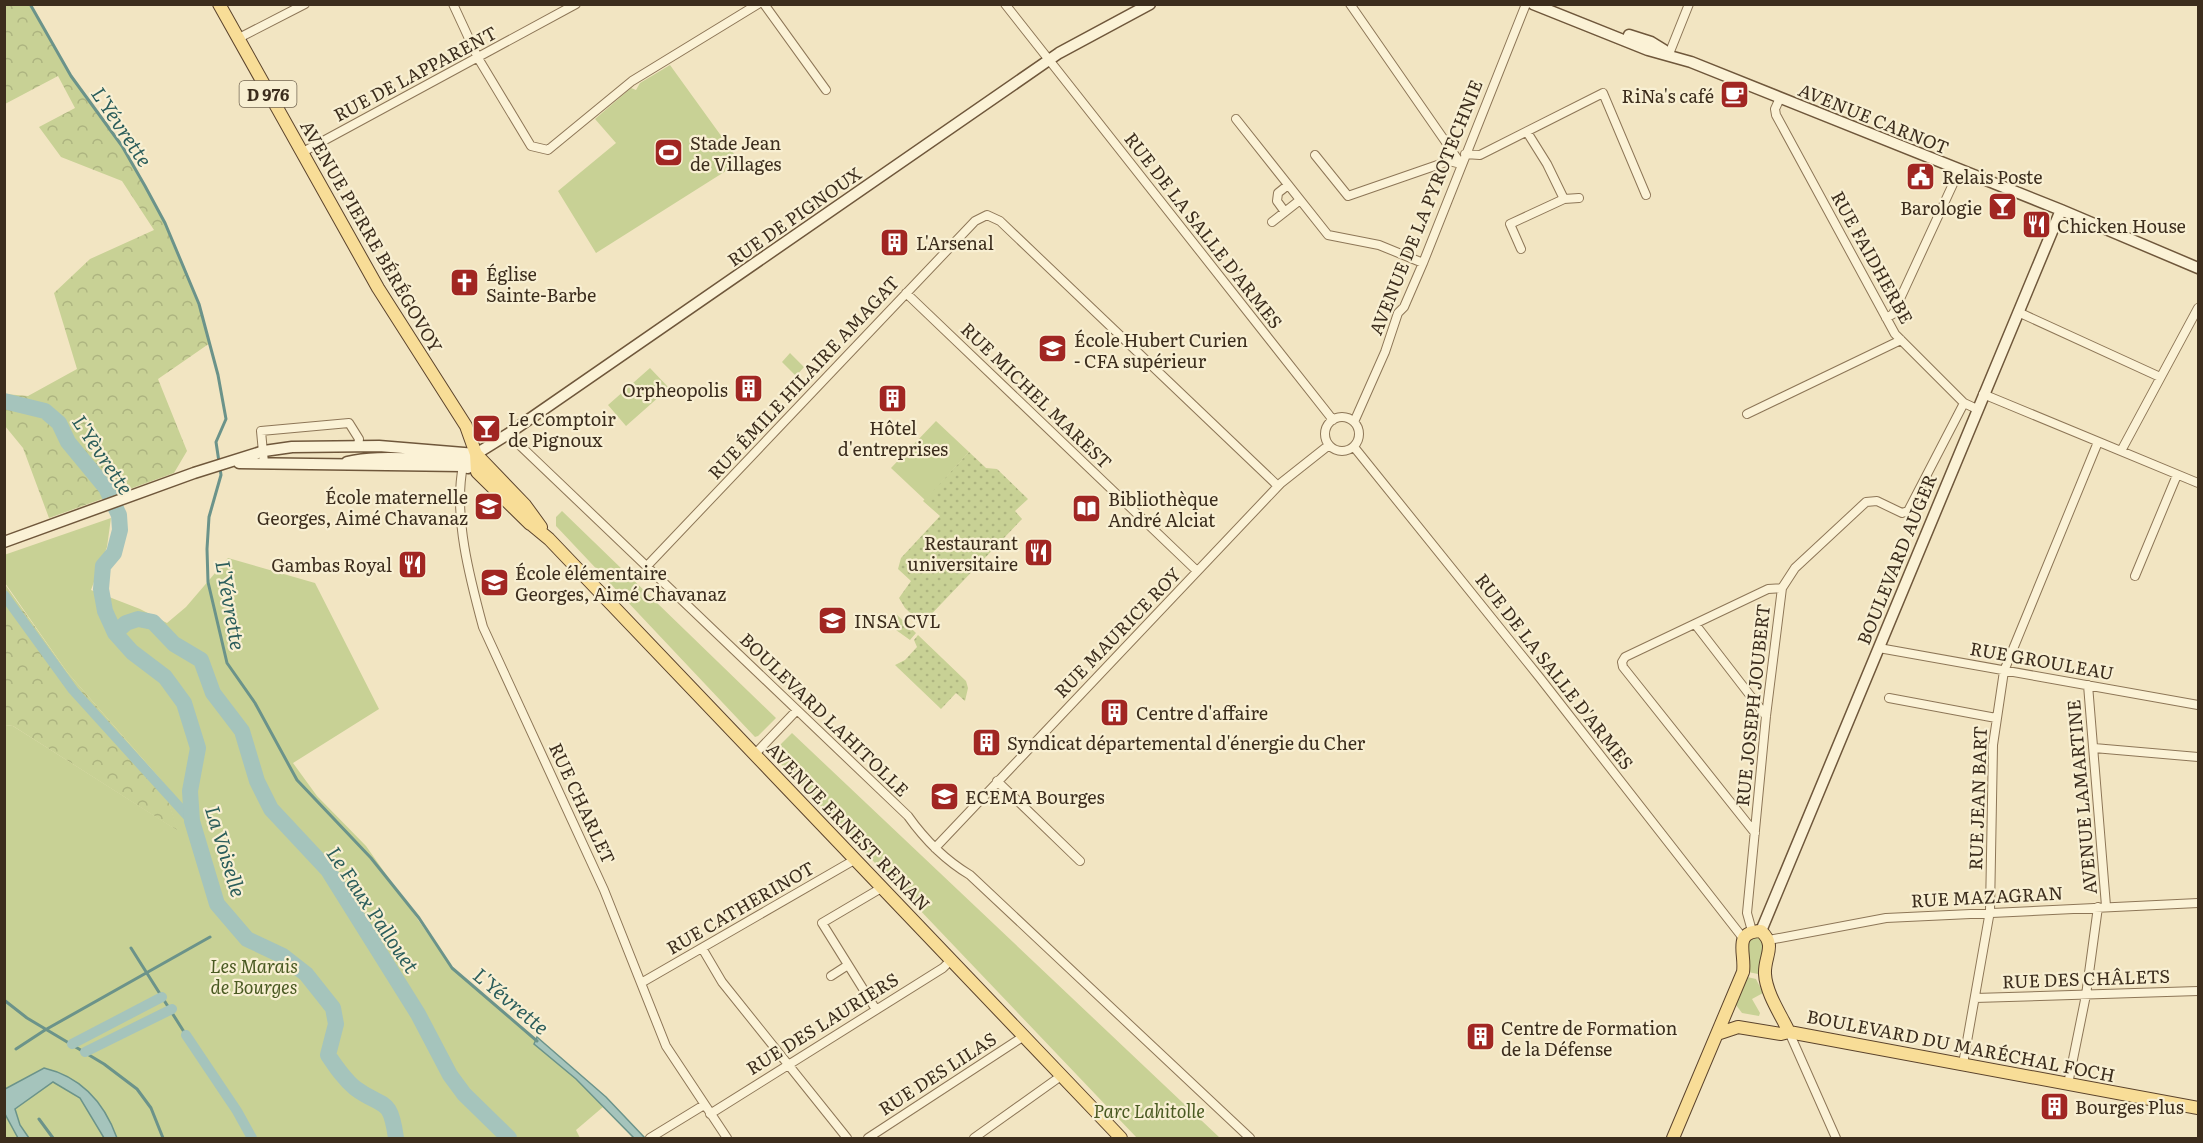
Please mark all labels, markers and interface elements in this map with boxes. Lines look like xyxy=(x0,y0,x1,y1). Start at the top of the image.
street label: RUE DE LAPPARENT xyxy=(328,18,502,128)
street label: AVENUE DE LA PYROTECHNIE xyxy=(1361,75,1489,339)
street label: AVENUE CARNOT xyxy=(1795,75,1953,161)
cafe icon: RiNa's café xyxy=(1719,79,1751,111)
water label: L'Yévrette xyxy=(85,80,161,172)
road number: D 976 xyxy=(240,81,296,107)
place label: RiNa's café xyxy=(1622,82,1714,109)
street label: AVENUE PIERRE BÉRÉGOVOY xyxy=(294,115,450,357)
street label: RUE DE LA SALLE D'ARMES xyxy=(1119,126,1289,334)
place label: Stade Jean de Villages xyxy=(690,129,781,177)
sports icon: Stade Jean de Villages xyxy=(653,136,685,168)
street label: RUE DE PIGNOUX xyxy=(722,159,867,272)
public building icon: Relais Poste xyxy=(1905,160,1937,192)
place label: Relais Poste xyxy=(1942,163,2043,190)
street label: RUE FAIDHERBE xyxy=(1825,186,1921,328)
bar icon: Barologie xyxy=(1987,191,2019,223)
place label: Barologie xyxy=(1900,194,1982,221)
restaurant icon: Chicken House xyxy=(2020,209,2052,241)
place label: Chicken House xyxy=(2057,212,2186,239)
building icon: L'Arsenal xyxy=(879,226,911,258)
place label: L'Arsenal xyxy=(916,229,994,256)
place label: Église Sainte-Barbe xyxy=(486,260,596,308)
church icon: Église Sainte-Barbe xyxy=(449,267,481,299)
street label: RUE ÉMILE HILAIRE AMAGAT xyxy=(701,269,905,485)
street label: RUE MICHEL MAREST xyxy=(955,316,1119,474)
place label: École Hubert Curien - CFA supérieur xyxy=(1074,326,1248,374)
school or university icon: École Hubert Curien - CFA supérieur xyxy=(1037,333,1069,365)
building icon: Orpheopolis xyxy=(733,373,765,405)
place label: Orpheopolis xyxy=(622,376,728,403)
building icon: Hôtel d'entreprises xyxy=(877,382,909,414)
place label: Le Comptoir de Pignoux xyxy=(508,405,616,453)
water label: L'Yèvrette xyxy=(66,408,142,500)
bar icon: Le Comptoir de Pignoux xyxy=(471,412,503,444)
place label: Hôtel d'entreprises xyxy=(838,414,948,462)
street label: BOULEVARD AUGER xyxy=(1849,469,1943,649)
place label: École maternelle Georges, Aimé Chavanaz xyxy=(257,483,468,531)
place label: Bibliothèque André Alciat xyxy=(1108,485,1218,533)
school or university icon: École maternelle Georges, Aimé Chavanaz xyxy=(473,490,505,522)
library icon: Bibliothèque André Alciat xyxy=(1071,492,1103,524)
place label: Restaurant universitaire xyxy=(907,529,1019,577)
restaurant icon: Restaurant universitaire xyxy=(1023,536,1055,568)
restaurant icon: Gambas Royal xyxy=(397,548,429,580)
place label: Gambas Royal xyxy=(271,551,392,578)
water label: L'Yévrette xyxy=(209,558,255,652)
place label: École élémentaire Georges, Aimé Chavanaz xyxy=(515,559,726,607)
street label: RUE MAURICE ROY xyxy=(1047,561,1187,703)
school or university icon: École élémentaire Georges, Aimé Chavanaz xyxy=(478,566,510,598)
street label: RUE DE LA SALLE D'ARMES xyxy=(1470,567,1640,775)
street label: RUE JOSEPH JOUBERT xyxy=(1728,602,1776,808)
school or university icon: INSA CVL xyxy=(817,604,849,636)
place label: INSA CVL xyxy=(854,607,941,634)
street label: BOULEVARD LAHITOLLE xyxy=(734,626,916,802)
street label: RUE GROULEAU xyxy=(1968,634,2116,686)
building icon: Centre d'affaire xyxy=(1099,696,1131,728)
street label: AVENUE LAMARTINE xyxy=(2059,698,2103,896)
place label: Centre d'affaire xyxy=(1136,699,1268,726)
street label: RUE JEAN BART xyxy=(1961,725,1993,871)
building icon: Syndicat départemental d'énergie du Cher xyxy=(970,726,1002,758)
place label: Syndicat départemental d'énergie du Cher xyxy=(1007,729,1366,756)
street label: AVENUE ERNEST RENAN xyxy=(761,735,937,917)
street label: RUE CHARLET xyxy=(543,738,623,868)
school or university icon: ECEMA Bourges xyxy=(928,780,960,812)
place label: ECEMA Bourges xyxy=(965,783,1105,810)
water label: La Voiselle xyxy=(199,802,255,900)
water label: Le Faux Pallouet xyxy=(320,840,428,978)
street label: RUE CATHERINOT xyxy=(661,854,819,960)
street label: RUE MAZAGRAN xyxy=(1910,879,2064,913)
park label: Les Marais de Bourges xyxy=(210,952,298,1000)
water label: L'Yévrette xyxy=(468,959,556,1041)
street label: RUE DES CHÂLETS xyxy=(2001,962,2171,994)
street label: RUE DES LAURIERS xyxy=(741,965,903,1081)
street label: BOULEVARD DU MARÉCHAL FOCH xyxy=(1805,1002,2117,1088)
place label: Centre de Formation de la Défense xyxy=(1501,1014,1678,1062)
building icon: Centre de Formation de la Défense xyxy=(1464,1021,1496,1053)
street label: RUE DES LILAS xyxy=(873,1025,1001,1121)
building icon: Bourges Plus xyxy=(2038,1090,2070,1122)
place label: Bourges Plus xyxy=(2075,1093,2184,1120)
park label: Parc Lahitolle xyxy=(1093,1097,1205,1124)

